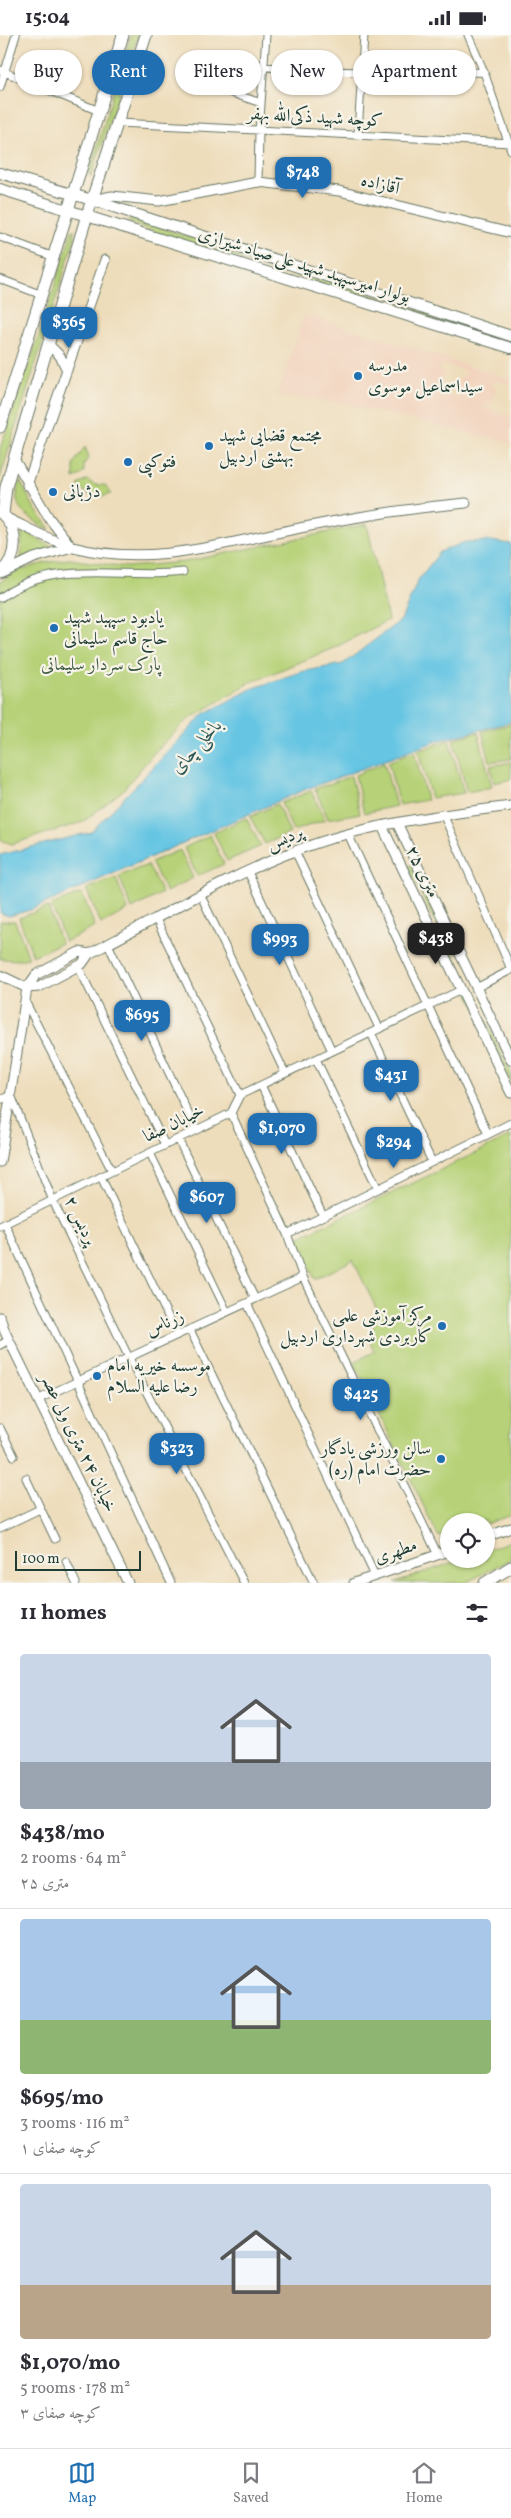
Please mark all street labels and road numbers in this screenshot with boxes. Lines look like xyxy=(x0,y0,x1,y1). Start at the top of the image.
street label: کوچه شهید ذکی‌الله بهفر xyxy=(244,99,384,134)
street label: آقازاده xyxy=(358,168,404,202)
street label: بولوار امیرسپهبد شهید علی صیاد شیرازی xyxy=(195,222,413,310)
street label: پردیس xyxy=(263,820,309,858)
street label: ۲۵ متری xyxy=(399,842,445,902)
street label: خیابان صفا xyxy=(139,1098,209,1150)
street label: پردیس ۲ xyxy=(57,1192,103,1251)
street label: زرناس xyxy=(142,1304,188,1344)
street label: خیابان ۲۴ متری ولی عصر xyxy=(33,1367,123,1517)
street label: مطهری xyxy=(371,1533,421,1571)

